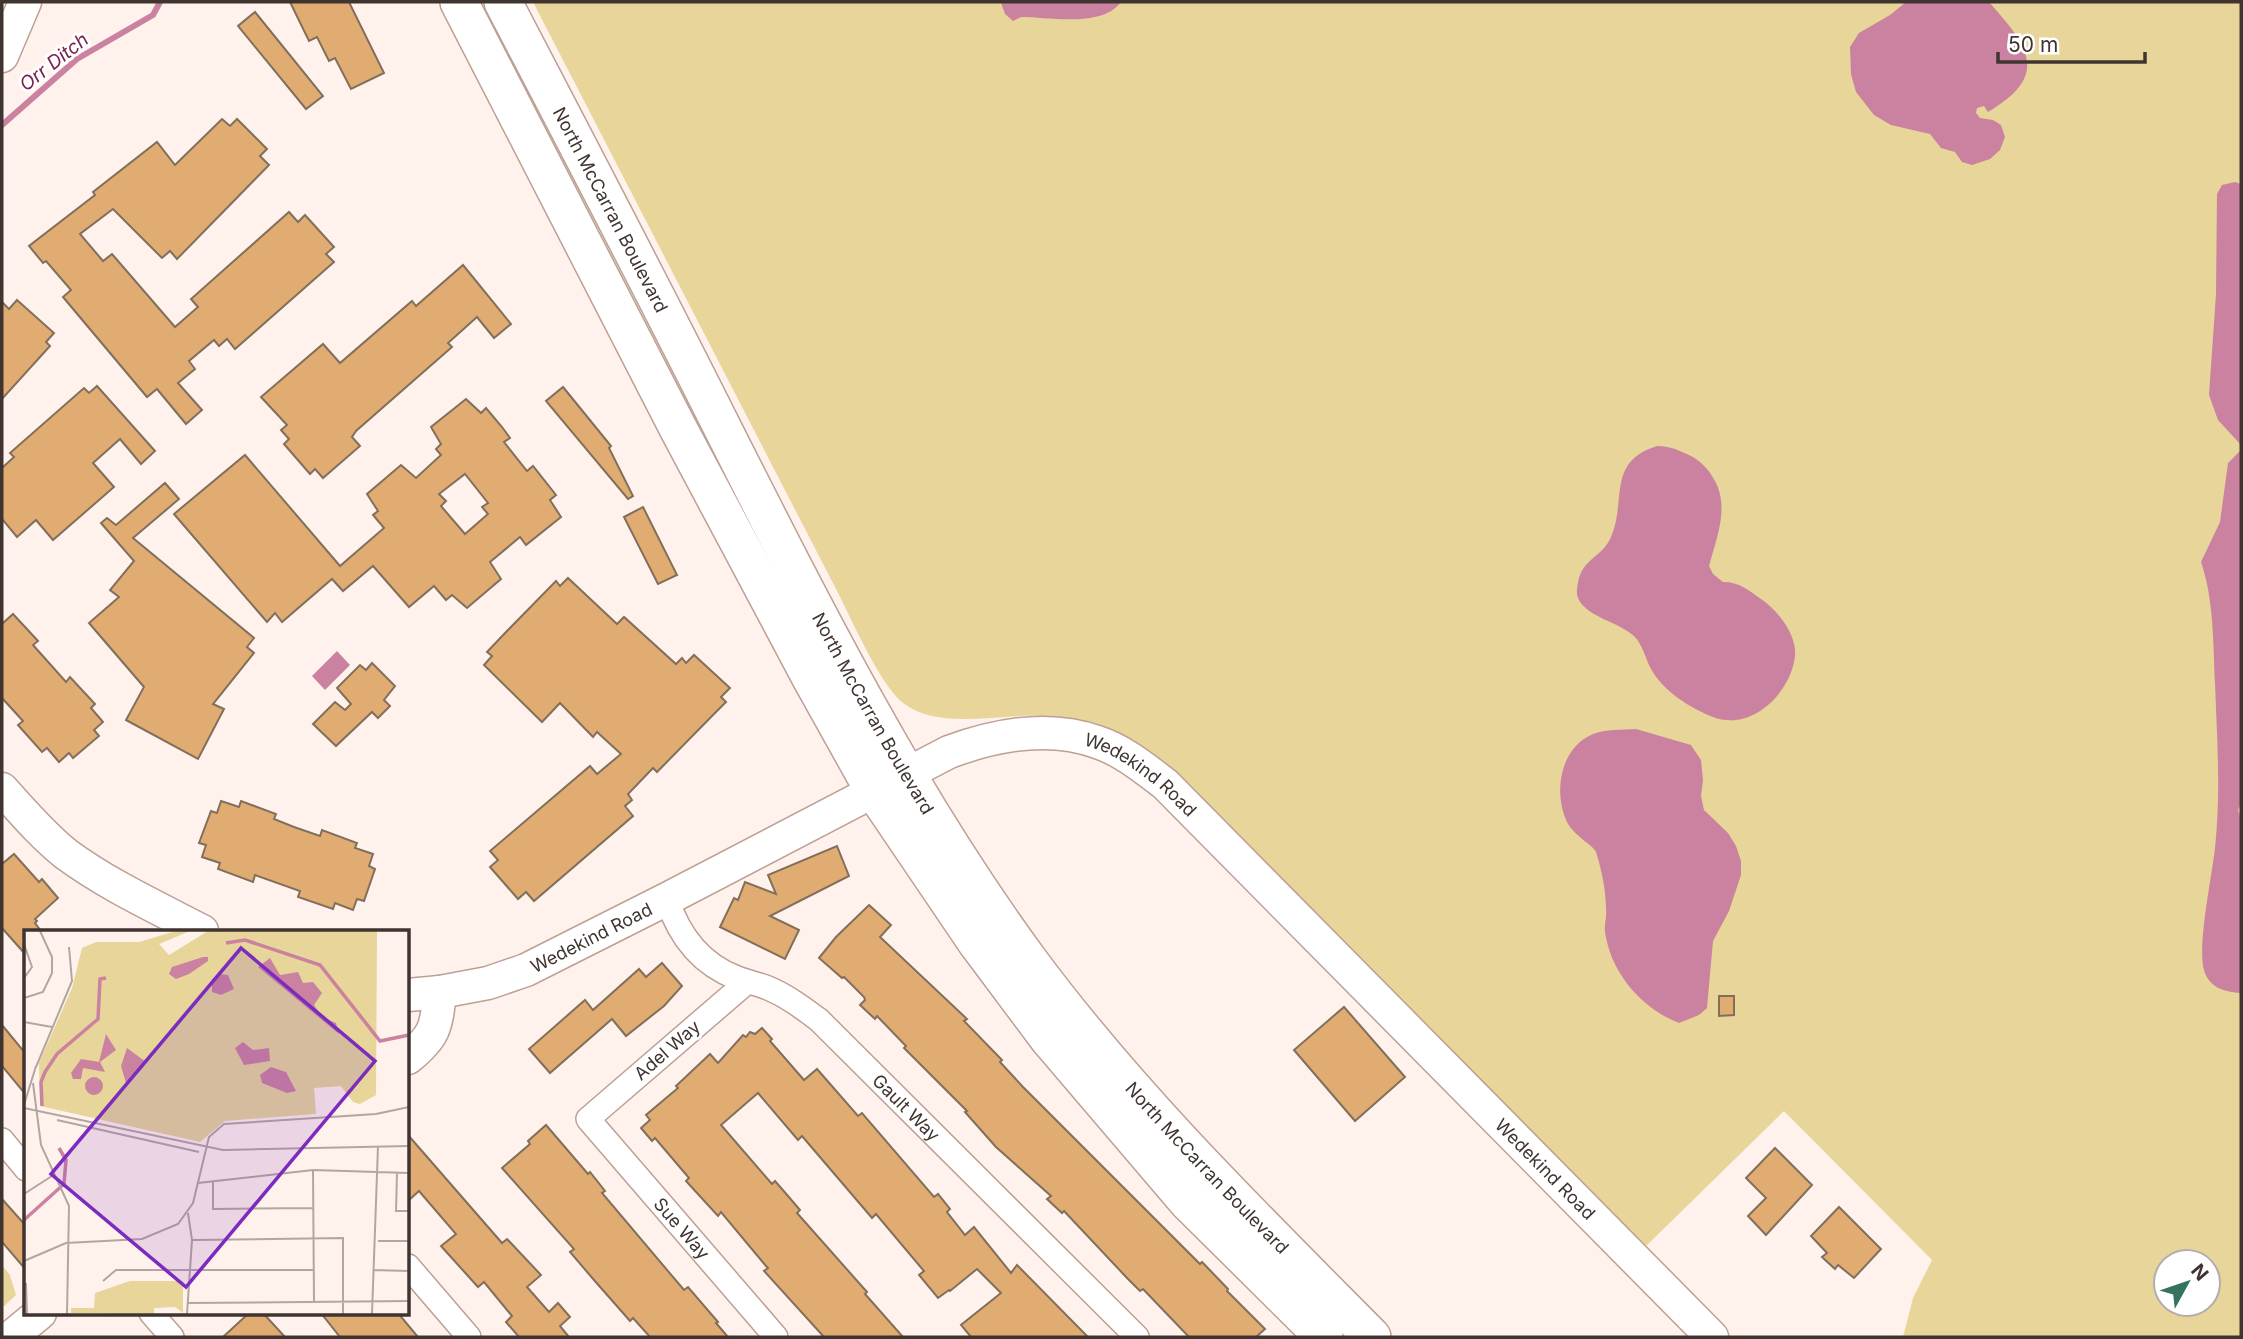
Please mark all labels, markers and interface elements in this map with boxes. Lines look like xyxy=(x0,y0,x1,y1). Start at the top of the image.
scale bar xyxy=(1998,21,2145,65)
water label: Orr Ditch xyxy=(15,28,93,96)
text: 50 m xyxy=(2008,32,2058,57)
street label: North McCarran Boulevard xyxy=(549,103,673,316)
street label: North McCarran Boulevard xyxy=(808,609,939,818)
street label: Wedekind Road xyxy=(1082,728,1201,820)
street label: Wedekind Road xyxy=(527,898,655,977)
inset map xyxy=(24,930,410,1314)
street label: Adel Way xyxy=(630,1016,704,1084)
street label: Gault Way xyxy=(868,1069,945,1145)
street label: North McCarran Boulevard xyxy=(1122,1077,1293,1258)
street label: Wedekind Road xyxy=(1491,1114,1600,1224)
street label: Sue Way xyxy=(650,1193,714,1263)
north arrow xyxy=(2152,1248,2222,1318)
text: N xyxy=(2186,1259,2213,1285)

